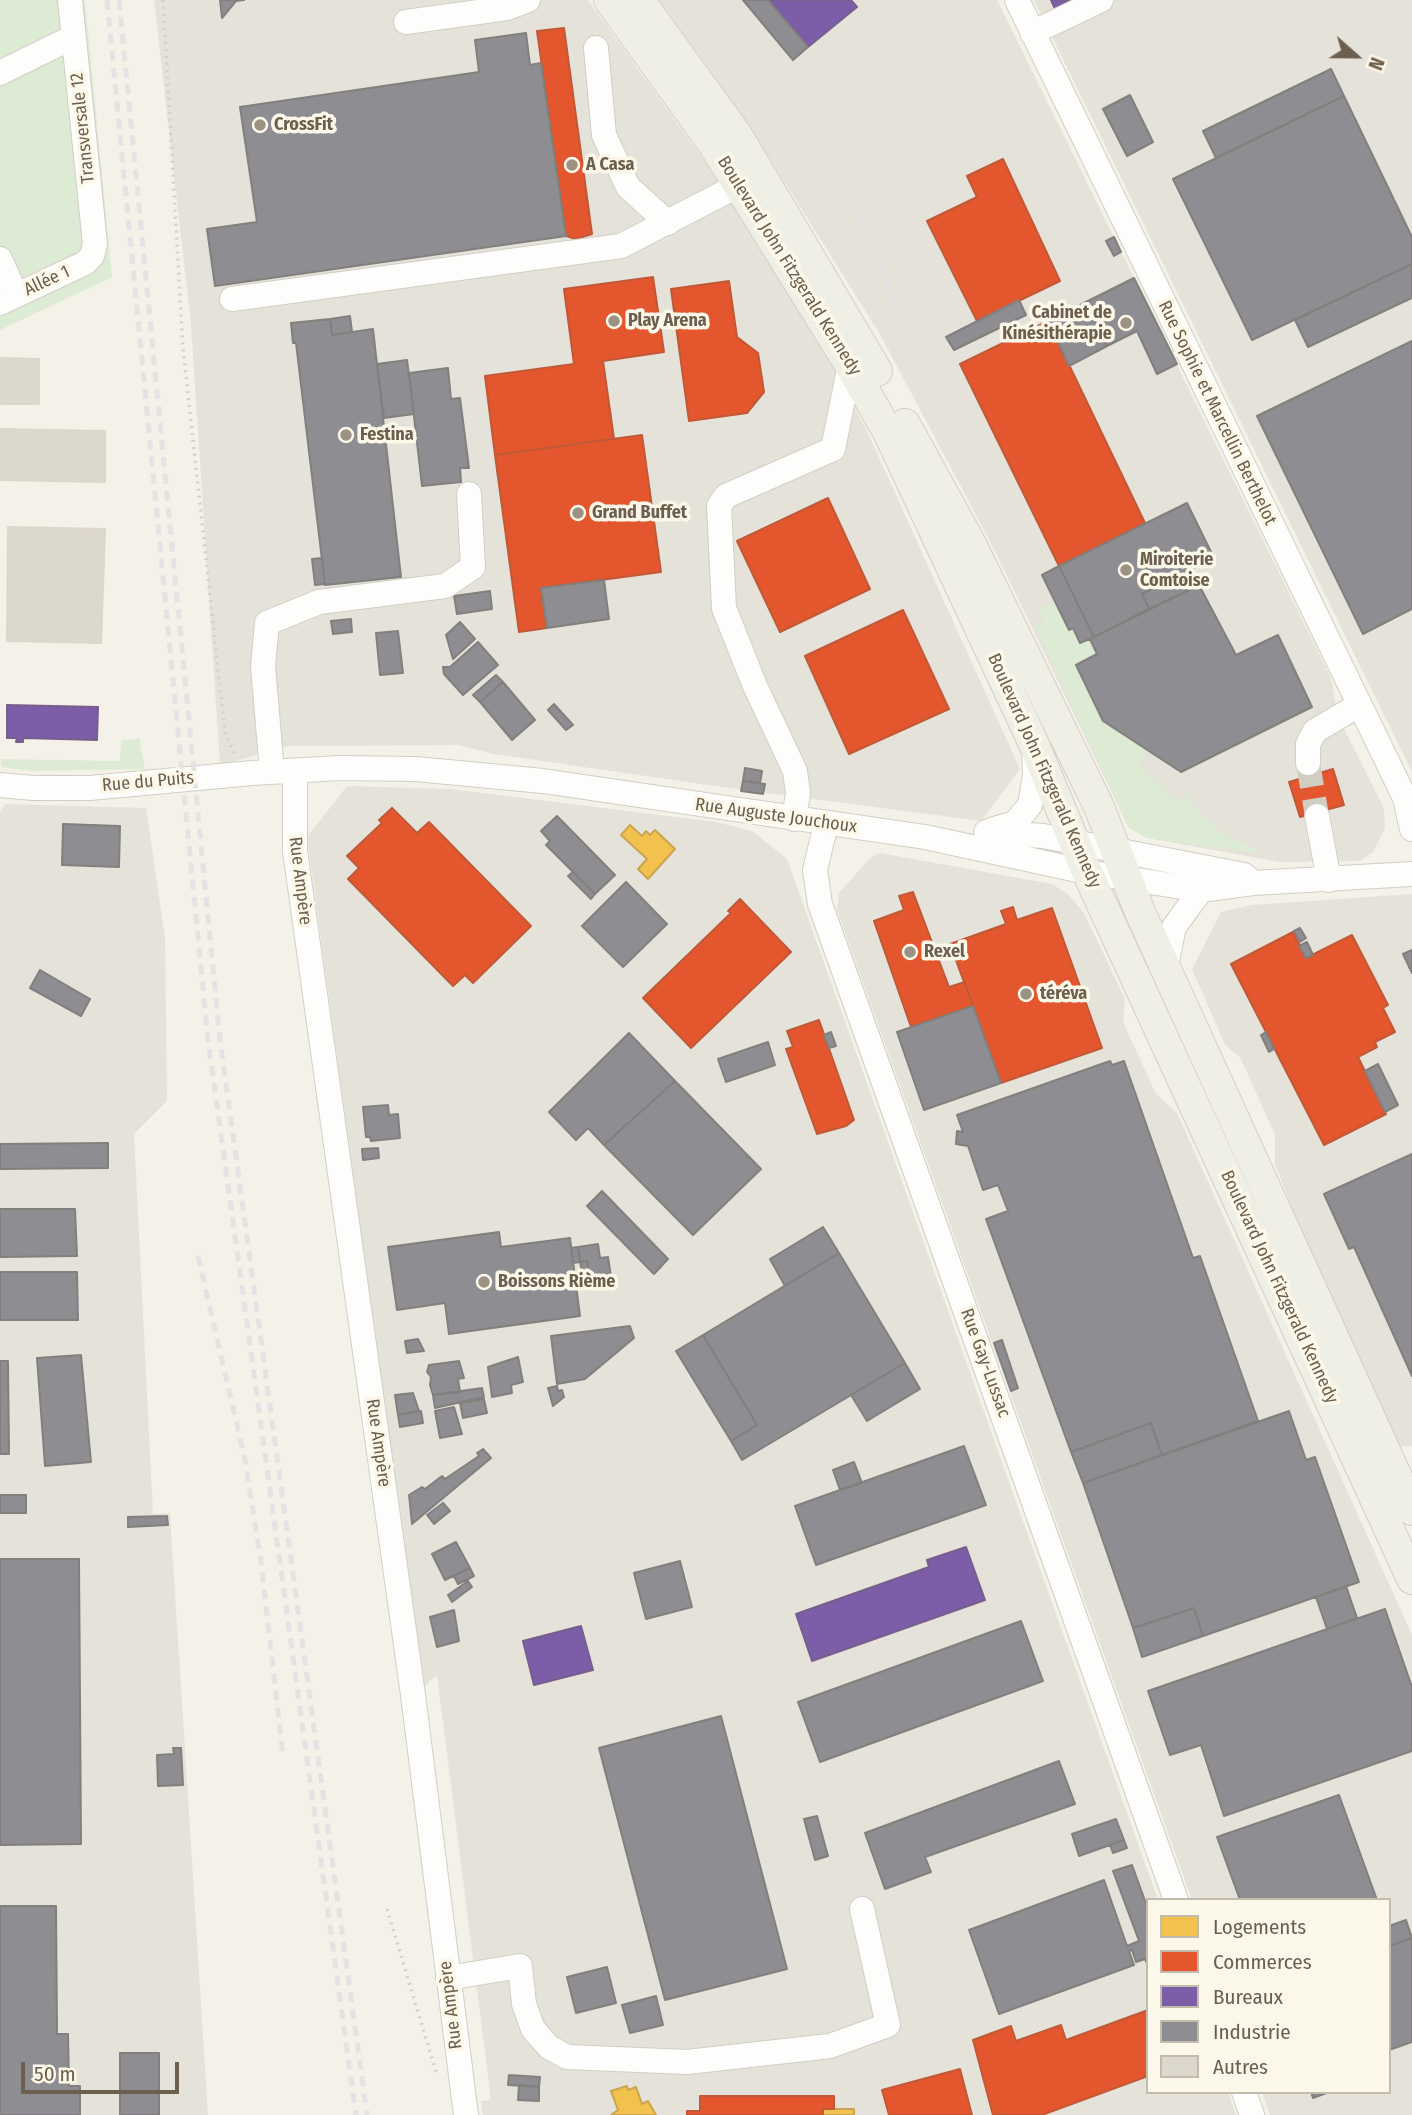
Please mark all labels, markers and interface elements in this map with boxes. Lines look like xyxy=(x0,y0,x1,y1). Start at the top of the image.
north arrow xyxy=(1321,21,1391,91)
text: N xyxy=(1363,54,1389,73)
street label: Transversale 12 xyxy=(66,72,100,184)
place label: CrossFit xyxy=(274,114,333,136)
marker: CrossFit xyxy=(252,117,268,133)
street label: Boulevard John Fitzgerald Kennedy xyxy=(712,152,866,380)
place label: A Casa xyxy=(586,154,634,176)
marker: A Casa xyxy=(564,157,580,173)
street label: Allée 1 xyxy=(21,261,73,301)
street label: Rue Sophie et Marcellin Berthelot xyxy=(1153,297,1281,529)
place label: Cabinet de Kinésithérapie xyxy=(1002,302,1112,344)
place label: Play Arena xyxy=(628,310,707,332)
marker: Play Arena xyxy=(606,313,622,329)
marker: Cabinet de Kinésithérapie xyxy=(1118,315,1134,331)
place label: Festina xyxy=(360,424,414,446)
marker: Festina xyxy=(338,427,354,443)
place label: Grand Buffet xyxy=(592,502,687,524)
marker: Grand Buffet xyxy=(570,505,586,521)
place label: Miroiterie Comtoise xyxy=(1140,549,1213,592)
marker: Miroiterie Comtoise xyxy=(1118,562,1134,578)
street label: Boulevard John Fitzgerald Kennedy xyxy=(982,650,1106,892)
street label: Rue du Puits xyxy=(101,767,195,797)
street label: Rue Auguste Jouchoux xyxy=(694,794,858,838)
street label: Rue Ampère xyxy=(284,836,316,926)
place label: Rexel xyxy=(924,941,965,963)
marker: Rexel xyxy=(902,944,918,960)
place label: téréva xyxy=(1040,983,1087,1005)
marker: téréva xyxy=(1018,986,1034,1002)
street label: Boulevard John Fitzgerald Kennedy xyxy=(1215,1167,1343,1407)
place label: Boissons Rième xyxy=(498,1271,615,1293)
marker: Boissons Rième xyxy=(476,1274,492,1290)
street label: Rue Gay-Lussac xyxy=(955,1306,1015,1420)
street label: Rue Ampère xyxy=(361,1398,395,1488)
legend xyxy=(1146,1898,1391,2094)
text: Logements xyxy=(1213,1914,1306,1940)
text: Commerces xyxy=(1213,1949,1312,1975)
street label: Rue Ampère xyxy=(435,1960,467,2050)
text: Bureaux xyxy=(1213,1984,1283,2010)
text: Industrie xyxy=(1213,2019,1291,2045)
scale bar xyxy=(24,2048,182,2092)
text: Autres xyxy=(1213,2054,1268,2080)
text: 50 m xyxy=(34,2061,76,2087)

